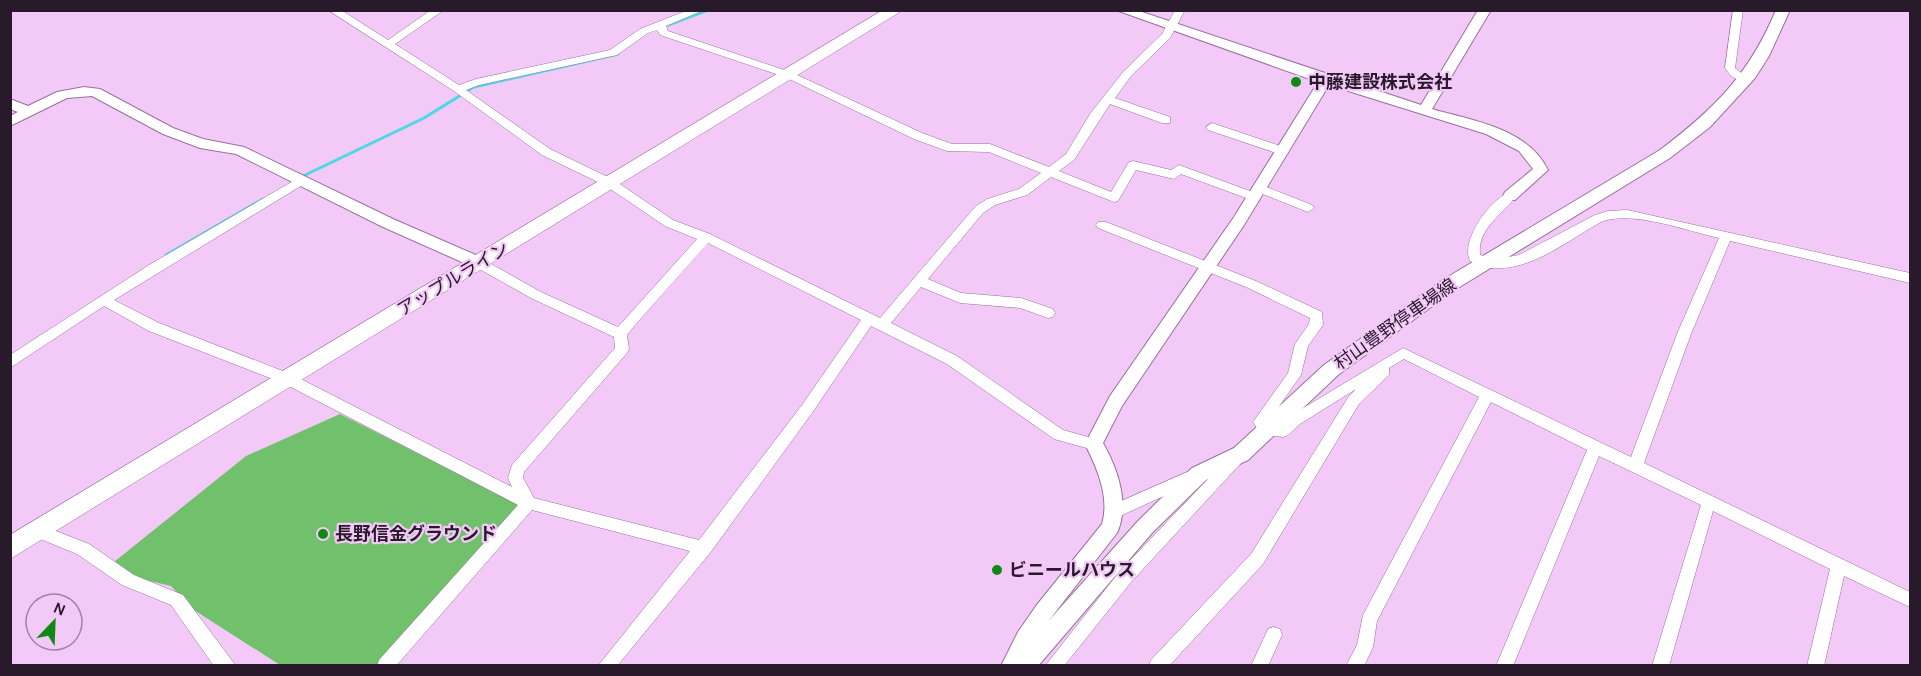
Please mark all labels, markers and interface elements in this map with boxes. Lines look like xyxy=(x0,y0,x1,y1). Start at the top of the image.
place label: 中藤建設株式会社 xyxy=(1308,71,1452,93)
marker: 中藤建設株式会社 xyxy=(1289,75,1303,89)
street label: アップルライン xyxy=(393,237,513,321)
street label: 村山豊野停車場線 xyxy=(1330,274,1460,374)
place label: 長野信金グラウンド xyxy=(335,523,497,545)
marker: 長野信金グラウンド xyxy=(316,527,330,541)
place label: ビニールハウス xyxy=(1009,559,1135,581)
marker: ビニールハウス xyxy=(990,563,1004,577)
north arrow xyxy=(24,592,84,652)
text: N xyxy=(51,598,69,620)

